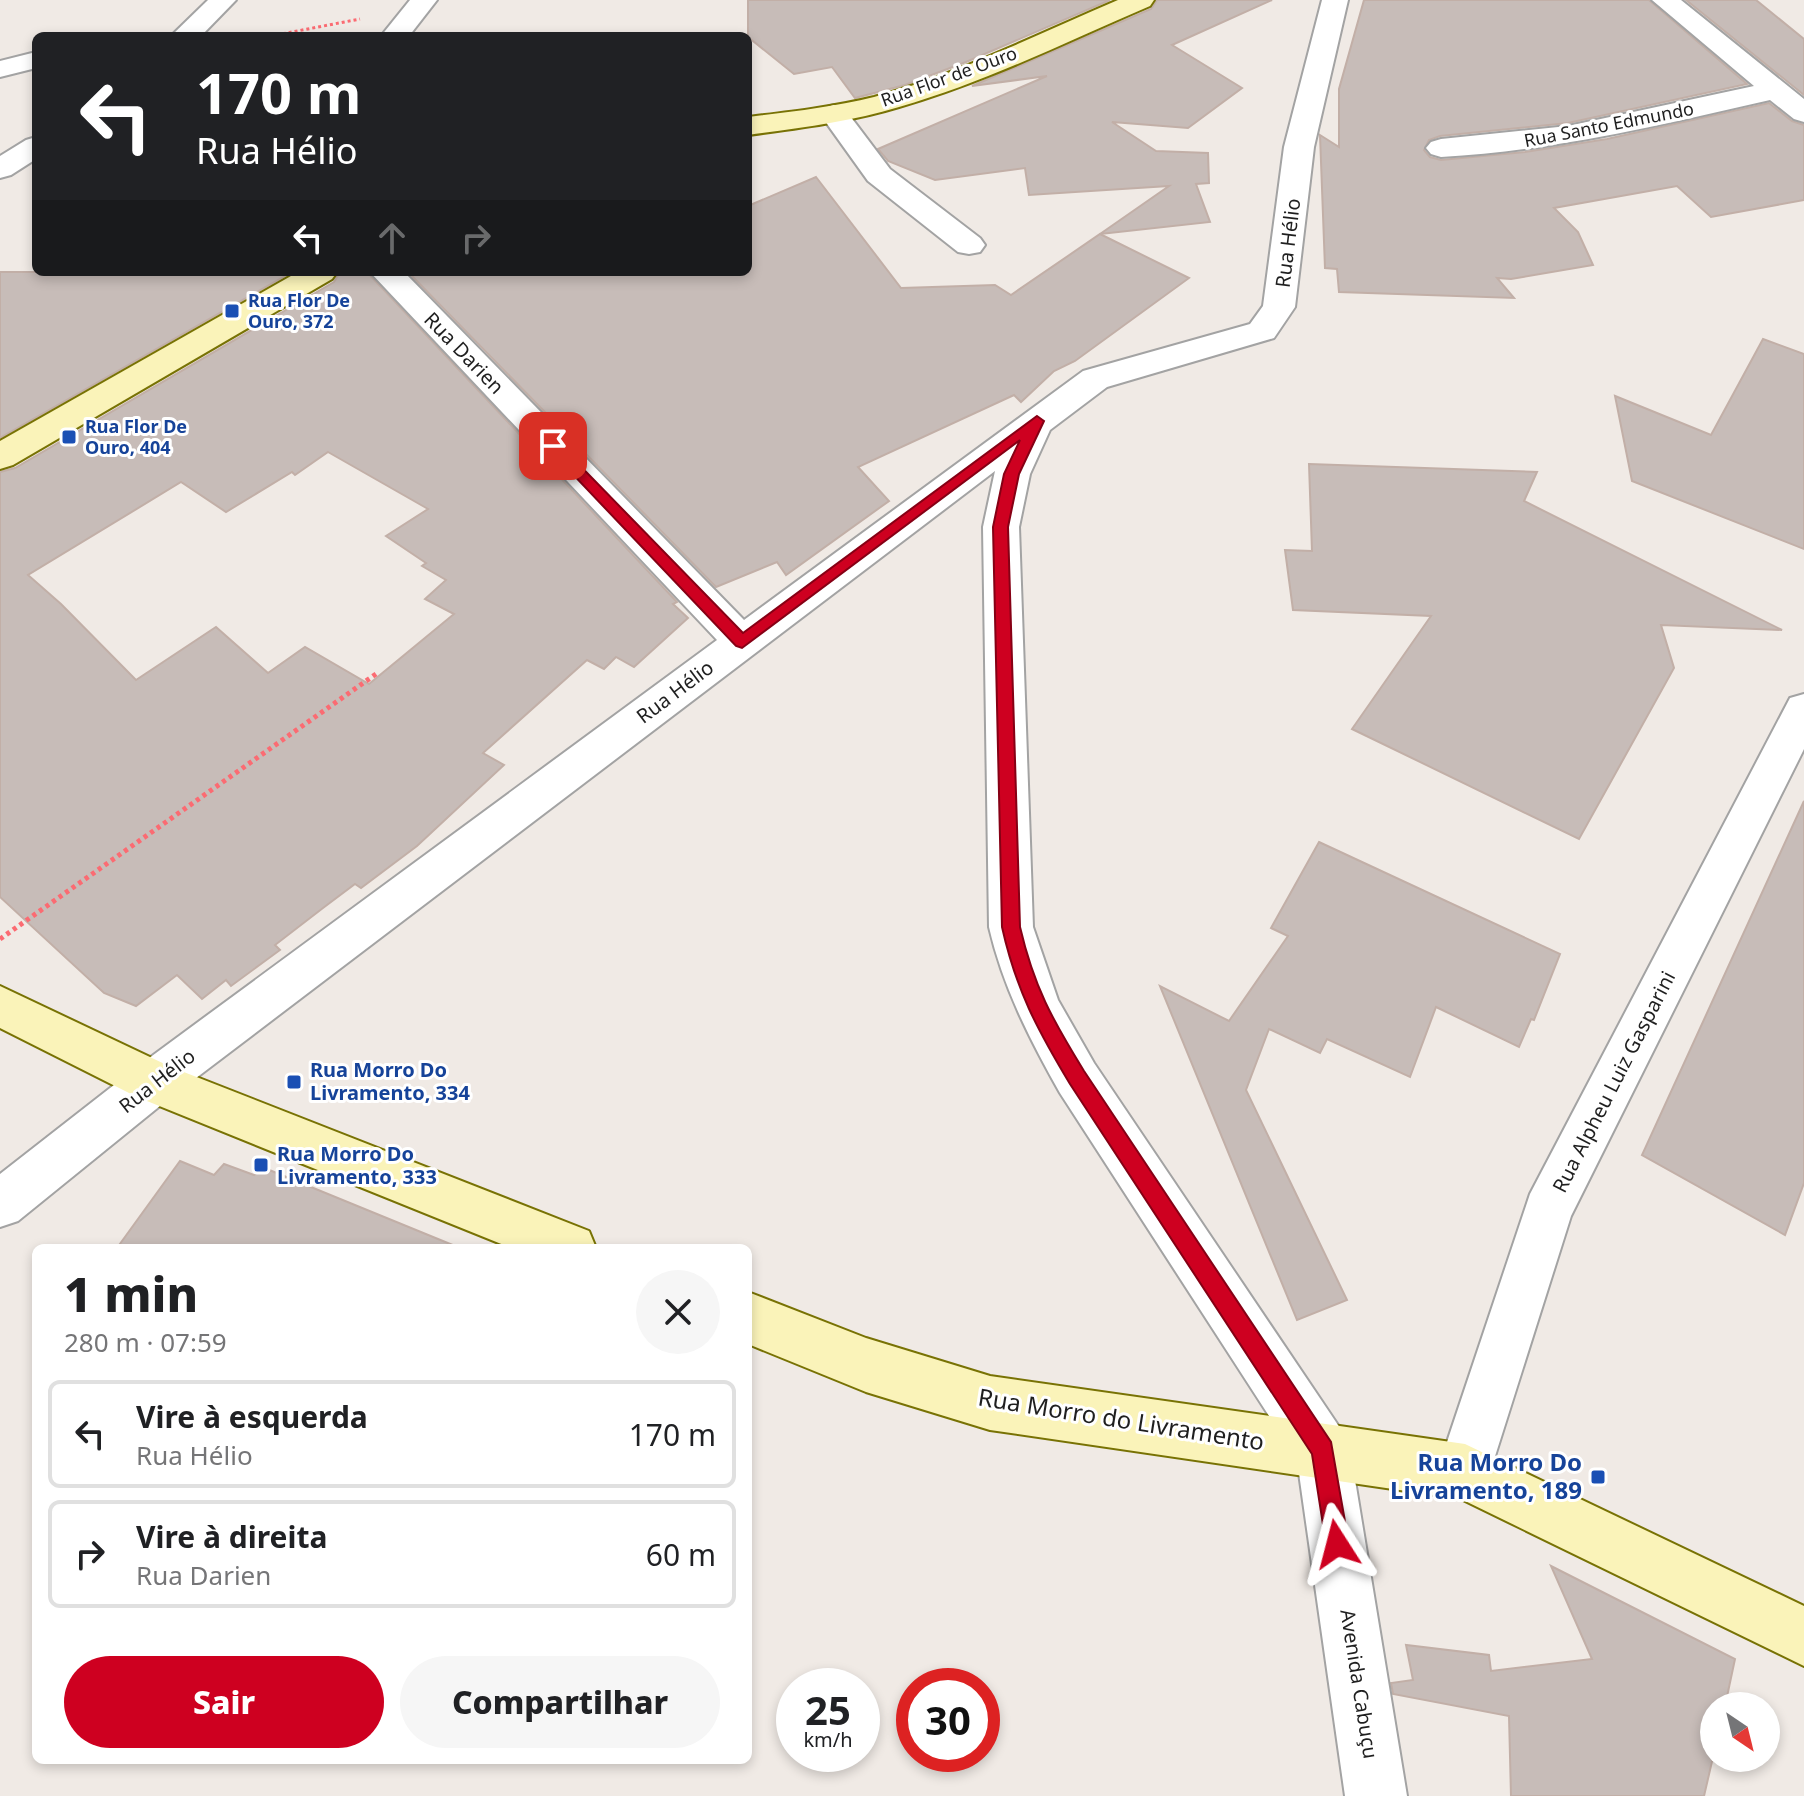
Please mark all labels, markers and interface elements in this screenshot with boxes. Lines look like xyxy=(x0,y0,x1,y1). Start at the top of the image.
street label: Rua Flor de Ouro xyxy=(877,40,1020,112)
text: 170 m xyxy=(196,54,361,130)
icon: left xyxy=(64,64,168,168)
street label: Rua Santo Edmundo xyxy=(1522,96,1696,152)
text: Rua Hélio xyxy=(196,126,358,175)
street label: Rua Hélio xyxy=(1269,197,1306,289)
icon: left xyxy=(286,216,330,260)
icon: ahead xyxy=(370,216,414,260)
icon: right xyxy=(454,216,498,260)
place label: Rua Flor De Ouro, 372 xyxy=(248,288,350,333)
marker: Rua Flor De Ouro, 372 xyxy=(223,302,241,320)
street label: Rua Darien xyxy=(418,306,510,399)
pin xyxy=(519,412,587,480)
place label: Rua Flor De Ouro, 404 xyxy=(85,414,187,459)
icon: arrive xyxy=(531,424,575,468)
marker: Rua Flor De Ouro, 404 xyxy=(60,428,78,446)
street label: Rua Hélio xyxy=(631,654,719,729)
street label: Rua Alpheu Luiz Gasparini xyxy=(1546,966,1681,1197)
street label: Rua Hélio xyxy=(113,1042,200,1119)
place label: Rua Morro Do Livramento, 334 xyxy=(310,1056,470,1106)
marker: Rua Morro Do Livramento, 334 xyxy=(285,1073,303,1091)
place label: Rua Morro Do Livramento, 333 xyxy=(277,1140,437,1190)
marker: Rua Morro Do Livramento, 333 xyxy=(252,1156,270,1174)
text: 1 min xyxy=(64,1261,198,1326)
button: close xyxy=(636,1270,720,1354)
text: 280 m · 07:59 xyxy=(64,1324,227,1360)
street label: Rua Morro do Livramento xyxy=(976,1380,1267,1457)
text: Vire à esquerda xyxy=(136,1396,368,1437)
icon: left xyxy=(68,1412,112,1456)
text: 170 m xyxy=(629,1414,716,1455)
text: Rua Hélio xyxy=(136,1437,253,1473)
place label: Rua Morro Do Livramento, 189 xyxy=(1390,1445,1582,1506)
marker: Rua Morro Do Livramento, 189 xyxy=(1589,1468,1607,1486)
position arrow xyxy=(1295,1502,1379,1586)
text: Vire à direita xyxy=(136,1516,327,1557)
icon: right xyxy=(68,1532,112,1576)
text: 60 m xyxy=(646,1534,716,1575)
text: Rua Darien xyxy=(136,1557,271,1593)
street label: Avenida Cabuçu xyxy=(1334,1607,1385,1761)
button: Sair xyxy=(64,1656,384,1748)
button: Compartilhar xyxy=(400,1656,720,1748)
speed limit sign: 30 xyxy=(896,1668,1000,1772)
text: 25 xyxy=(805,1682,851,1737)
north arrow xyxy=(1700,1692,1780,1772)
map controls xyxy=(1700,1692,1780,1772)
text: km/h xyxy=(803,1726,853,1753)

